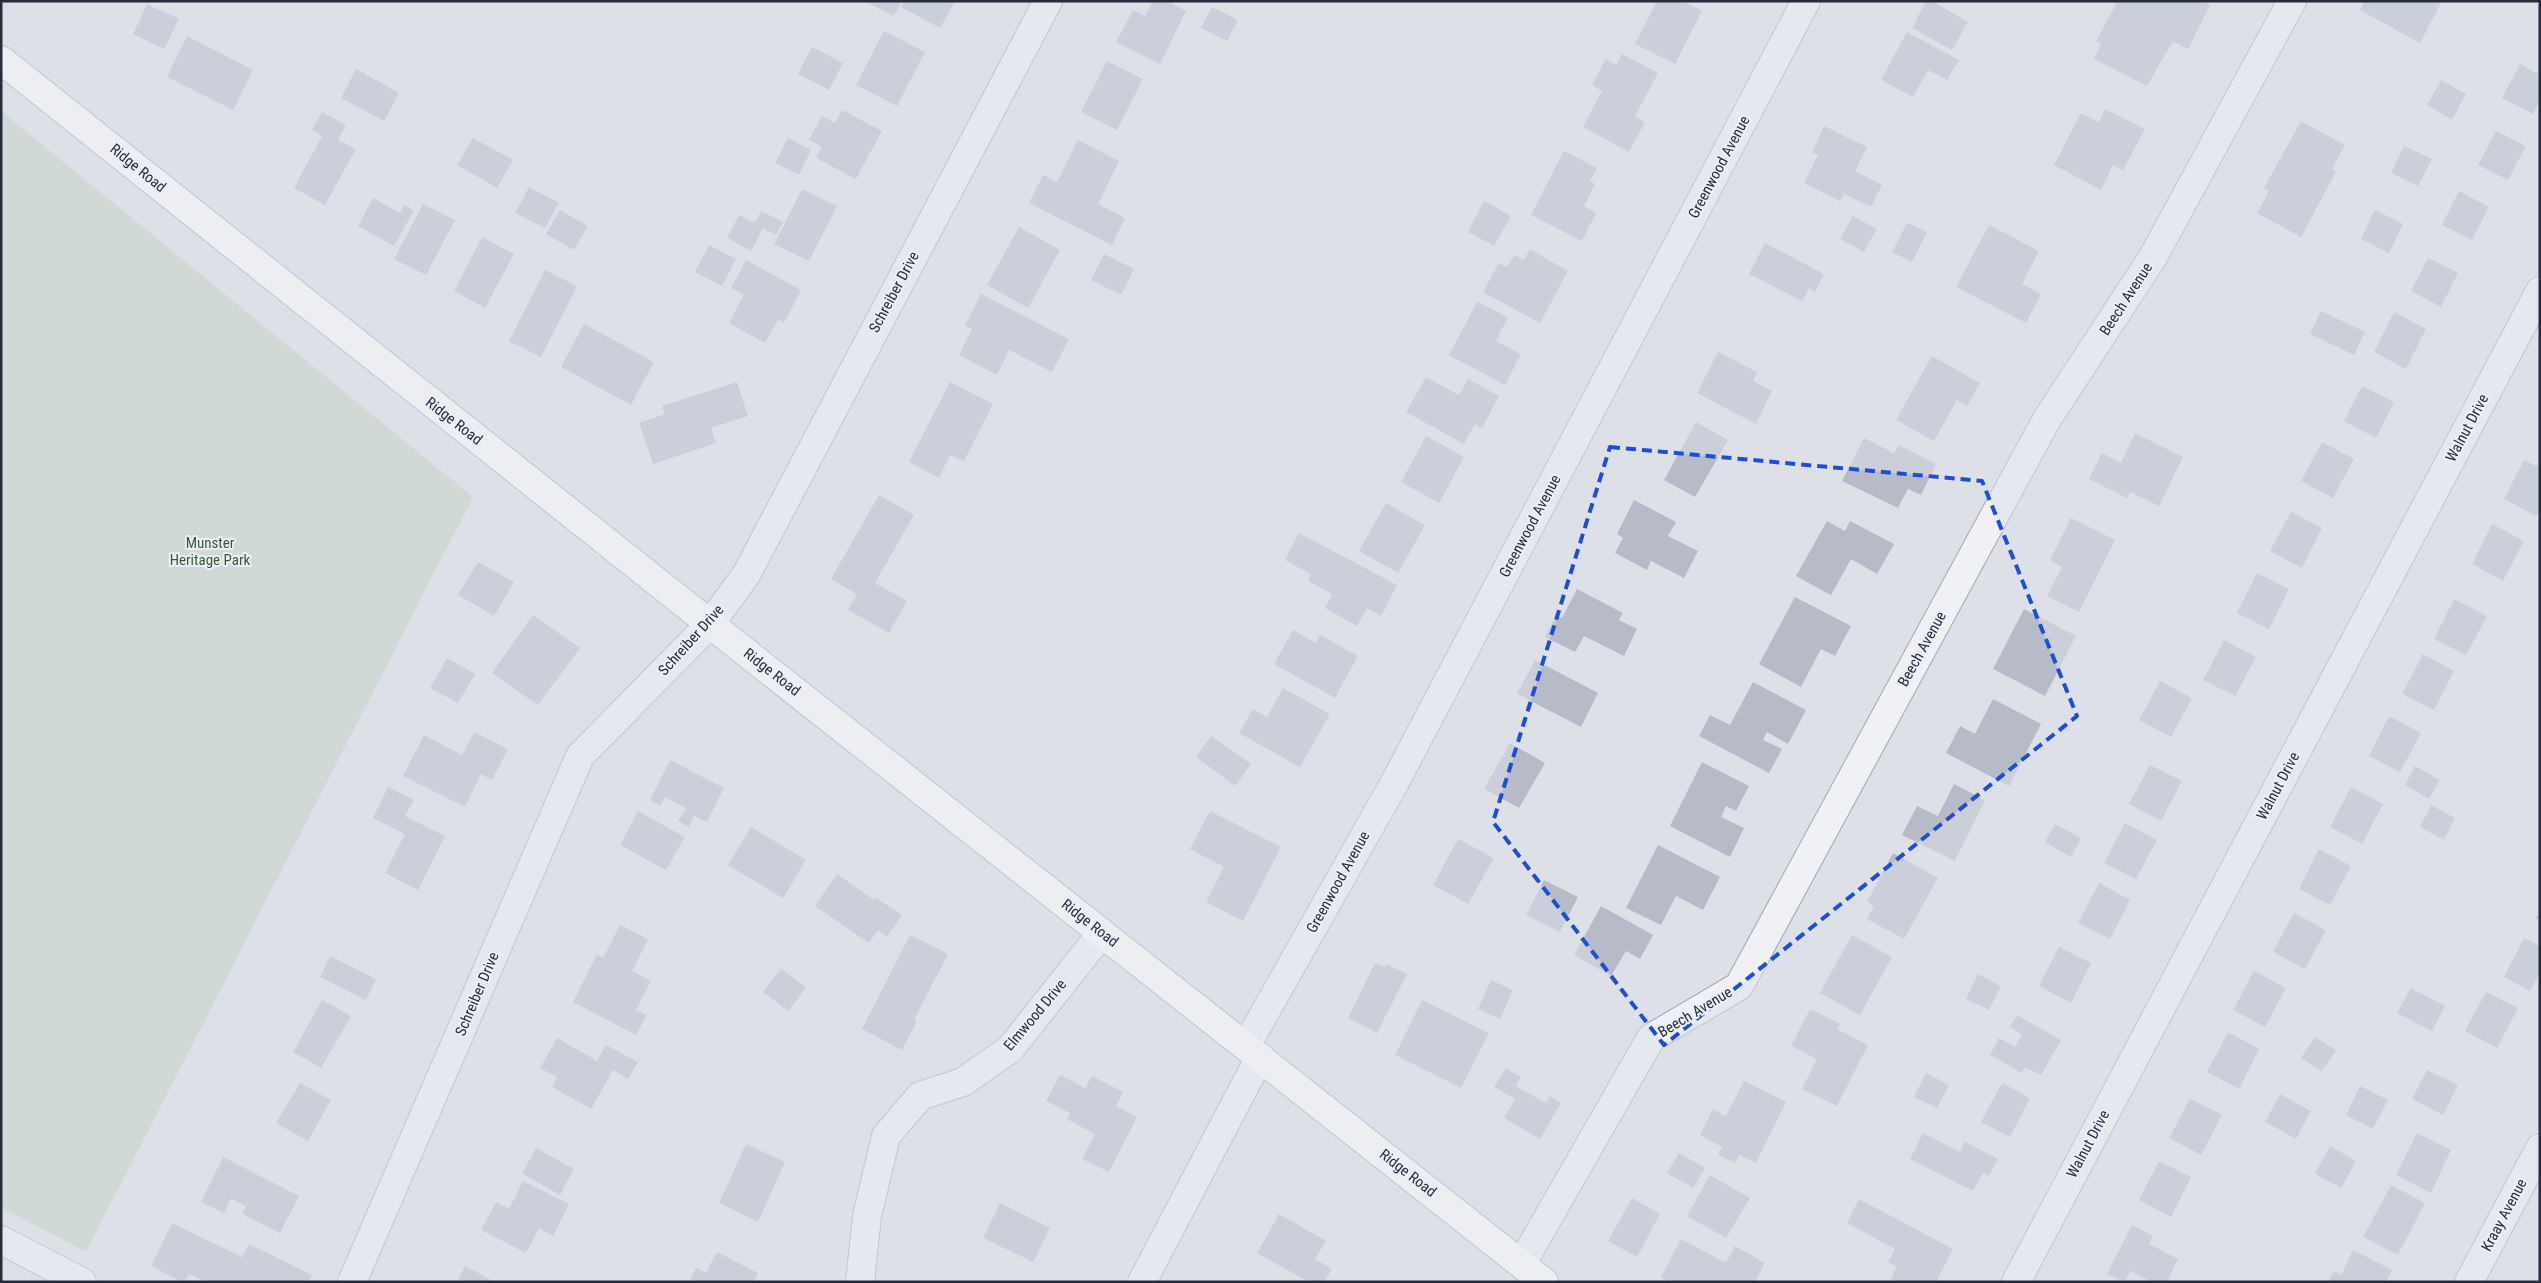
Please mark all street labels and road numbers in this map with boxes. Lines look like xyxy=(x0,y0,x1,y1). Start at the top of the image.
street label: Greenwood Avenue xyxy=(1684,113,1754,221)
street label: Ridge Road xyxy=(106,140,170,196)
street label: Schreiber Drive xyxy=(865,248,923,336)
street label: Beech Avenue xyxy=(2096,259,2156,339)
street label: Walnut Drive xyxy=(2442,391,2492,465)
street label: Ridge Road xyxy=(422,393,486,449)
street label: Greenwood Avenue xyxy=(1495,472,1565,580)
street label: Schreiber Drive xyxy=(654,601,728,679)
street label: Beech Avenue xyxy=(1894,608,1950,690)
street label: Ridge Road xyxy=(740,644,804,700)
street label: Walnut Drive xyxy=(2253,749,2303,823)
street label: Greenwood Avenue xyxy=(1303,828,1373,936)
street label: Ridge Road xyxy=(1058,895,1122,951)
street label: Schreiber Drive xyxy=(451,949,503,1039)
street label: Elmwood Drive xyxy=(1000,976,1070,1054)
street label: Beech Avenue xyxy=(1655,983,1735,1041)
street label: Walnut Drive xyxy=(2063,1107,2113,1181)
street label: Ridge Road xyxy=(1376,1145,1440,1201)
street label: Kraay Avenue xyxy=(2477,1176,2531,1254)

